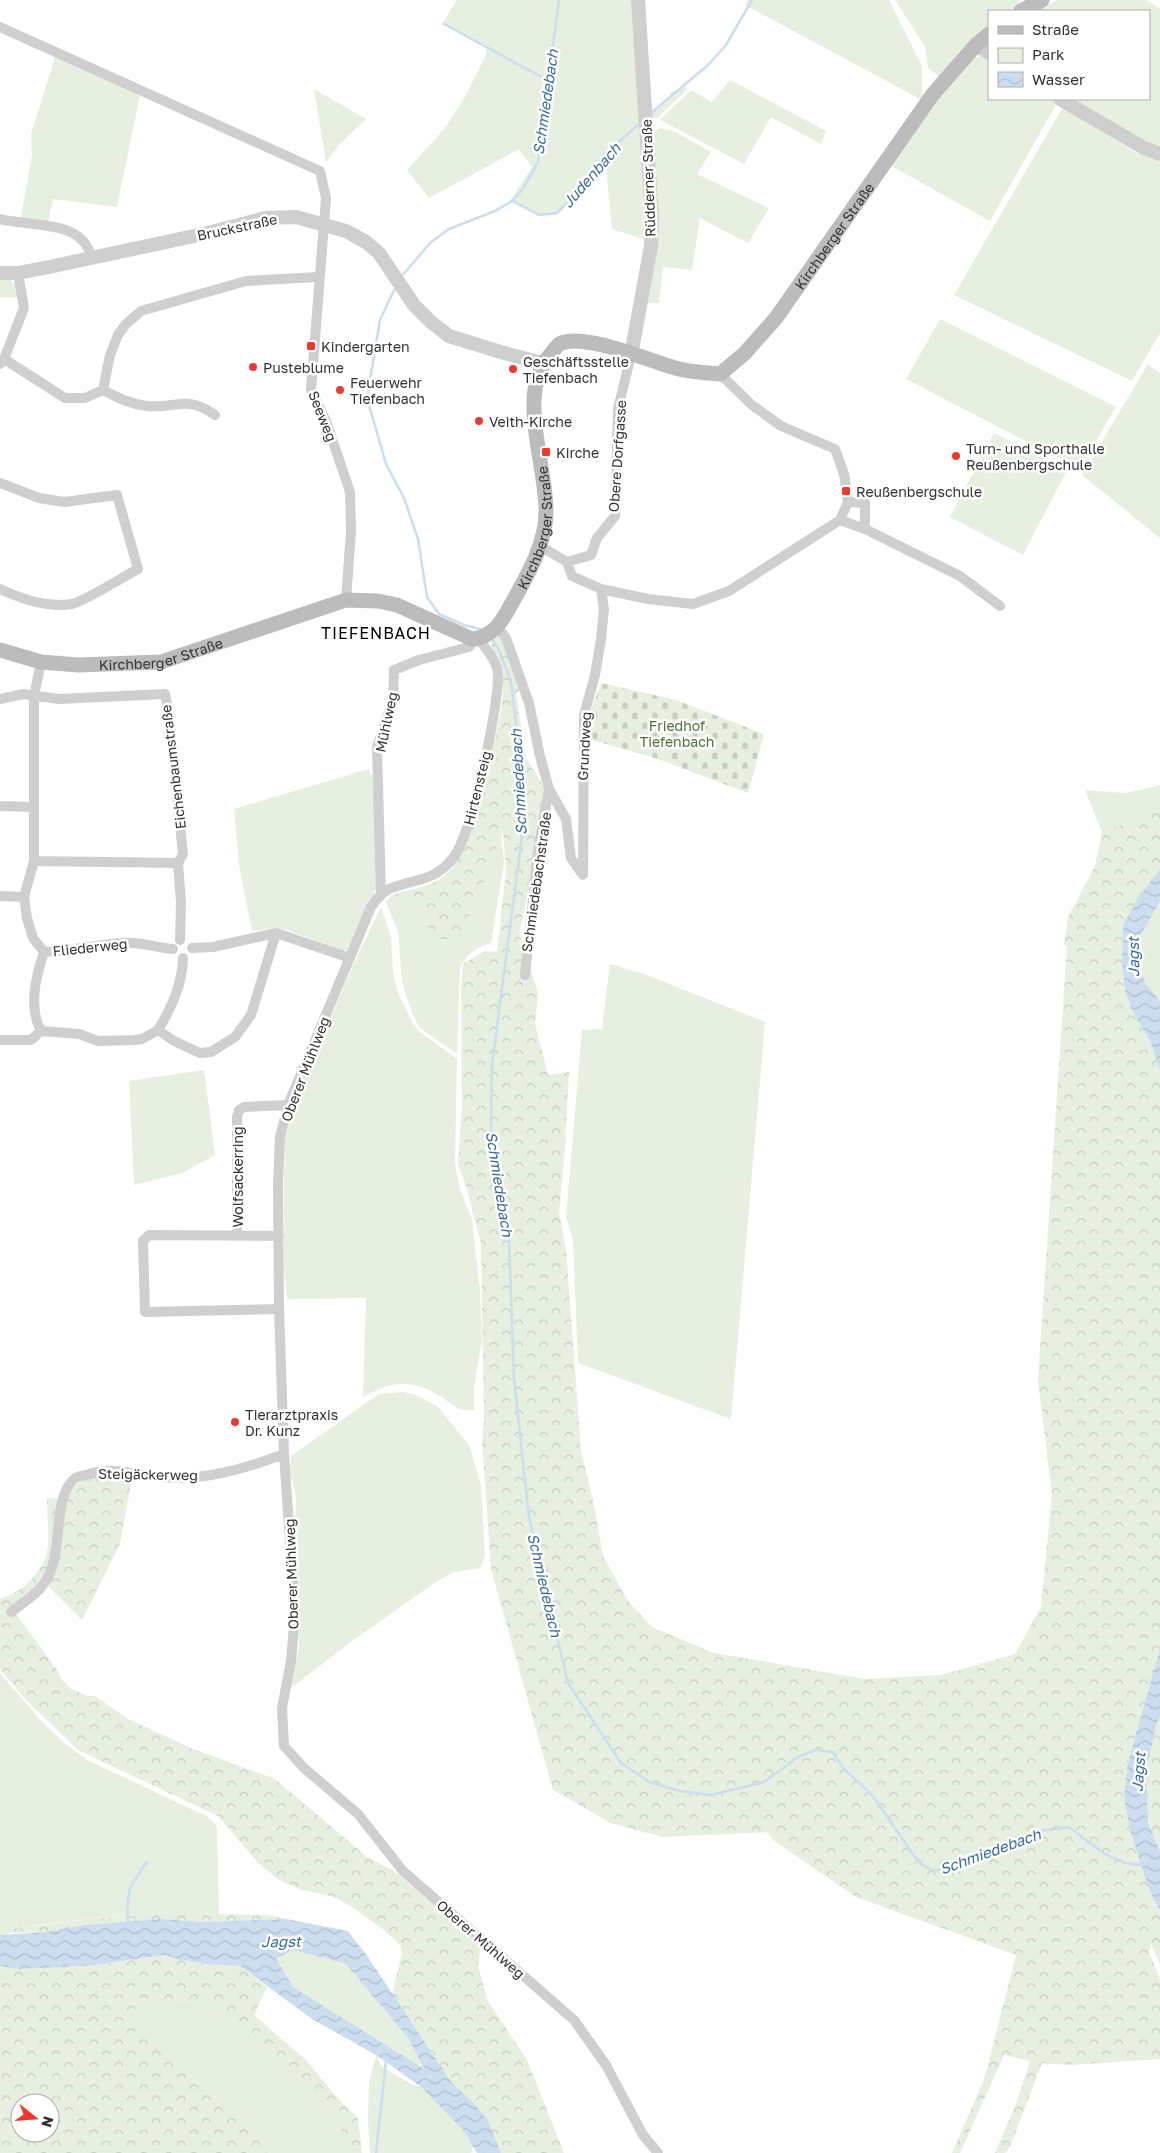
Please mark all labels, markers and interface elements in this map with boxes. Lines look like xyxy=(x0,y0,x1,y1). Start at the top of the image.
legend xyxy=(988,10,1150,100)
text: Straße xyxy=(1032,20,1079,38)
text: Park xyxy=(1032,45,1065,63)
water label: Schmiedebach xyxy=(529,47,561,156)
text: Wasser xyxy=(1032,70,1085,88)
street label: Rüdderner Straße xyxy=(637,119,659,237)
water label: Judenbach xyxy=(558,138,624,211)
street label: Kirchberger Straße xyxy=(790,179,877,292)
street label: Bruckstraße xyxy=(195,210,279,244)
place label: Kindergarten xyxy=(321,338,410,355)
marker: Kindergarten xyxy=(305,340,317,352)
place label: Geschäftsstelle Tiefenbach xyxy=(523,353,629,386)
place label: Pusteblume xyxy=(263,359,344,376)
marker: Pusteblume xyxy=(247,361,259,373)
marker: Geschäftsstelle Tiefenbach xyxy=(507,363,519,375)
place label: Feuerwehr Tiefenbach xyxy=(350,374,425,407)
marker: Feuerwehr Tiefenbach xyxy=(334,384,346,396)
street label: Seeweg xyxy=(305,388,341,444)
street label: Obere Dorfgasse xyxy=(605,399,629,513)
place label: Veith-Kirche xyxy=(489,413,572,430)
marker: Veith-Kirche xyxy=(473,415,485,427)
place label: Turn- und Sporthalle Reußenbergschule xyxy=(966,440,1105,473)
place label: Kirche xyxy=(556,444,599,461)
marker: Kirche xyxy=(540,446,552,458)
marker: Turn- und Sporthalle Reußenbergschule xyxy=(950,450,962,462)
street label: Kirchberger Straße xyxy=(513,465,555,592)
place label: Reußenbergschule xyxy=(856,483,982,500)
marker: Reußenbergschule xyxy=(840,485,852,497)
district label: TIEFENBACH xyxy=(321,623,431,643)
street label: Kirchberger Straße xyxy=(99,633,225,673)
street label: Mühlweg xyxy=(371,690,401,754)
street label: Eichenbaumstraße xyxy=(157,704,189,830)
street label: Grundweg xyxy=(574,711,594,781)
park label: Friedhof Tiefenbach xyxy=(640,717,714,750)
water label: Schmiedebach xyxy=(506,728,530,835)
street label: Hirtensteig xyxy=(460,749,494,827)
street label: Schmiedebachstraße xyxy=(518,811,554,953)
street label: Fliederweg xyxy=(52,935,128,959)
water label: Jagst xyxy=(1124,935,1143,977)
street label: Oberer Mühlweg xyxy=(277,1014,333,1124)
street label: Wolfsackerring xyxy=(229,1126,246,1228)
water label: Schmiedebach xyxy=(483,1130,517,1239)
place label: Tierarztpraxis Dr. Kunz xyxy=(245,1406,338,1439)
marker: Tierarztpraxis Dr. Kunz xyxy=(229,1416,241,1428)
street label: Steigäckerweg xyxy=(98,1465,198,1483)
street label: Oberer Mühlweg xyxy=(281,1518,301,1630)
water label: Schmiedebach xyxy=(524,1531,566,1639)
water label: Jagst xyxy=(1128,1749,1150,1793)
water label: Schmiedebach xyxy=(937,1824,1044,1878)
street label: Oberer Mühlweg xyxy=(434,1896,528,1982)
water label: Jagst xyxy=(261,1932,303,1951)
north arrow xyxy=(10,2093,60,2143)
text: N xyxy=(38,2114,58,2130)

